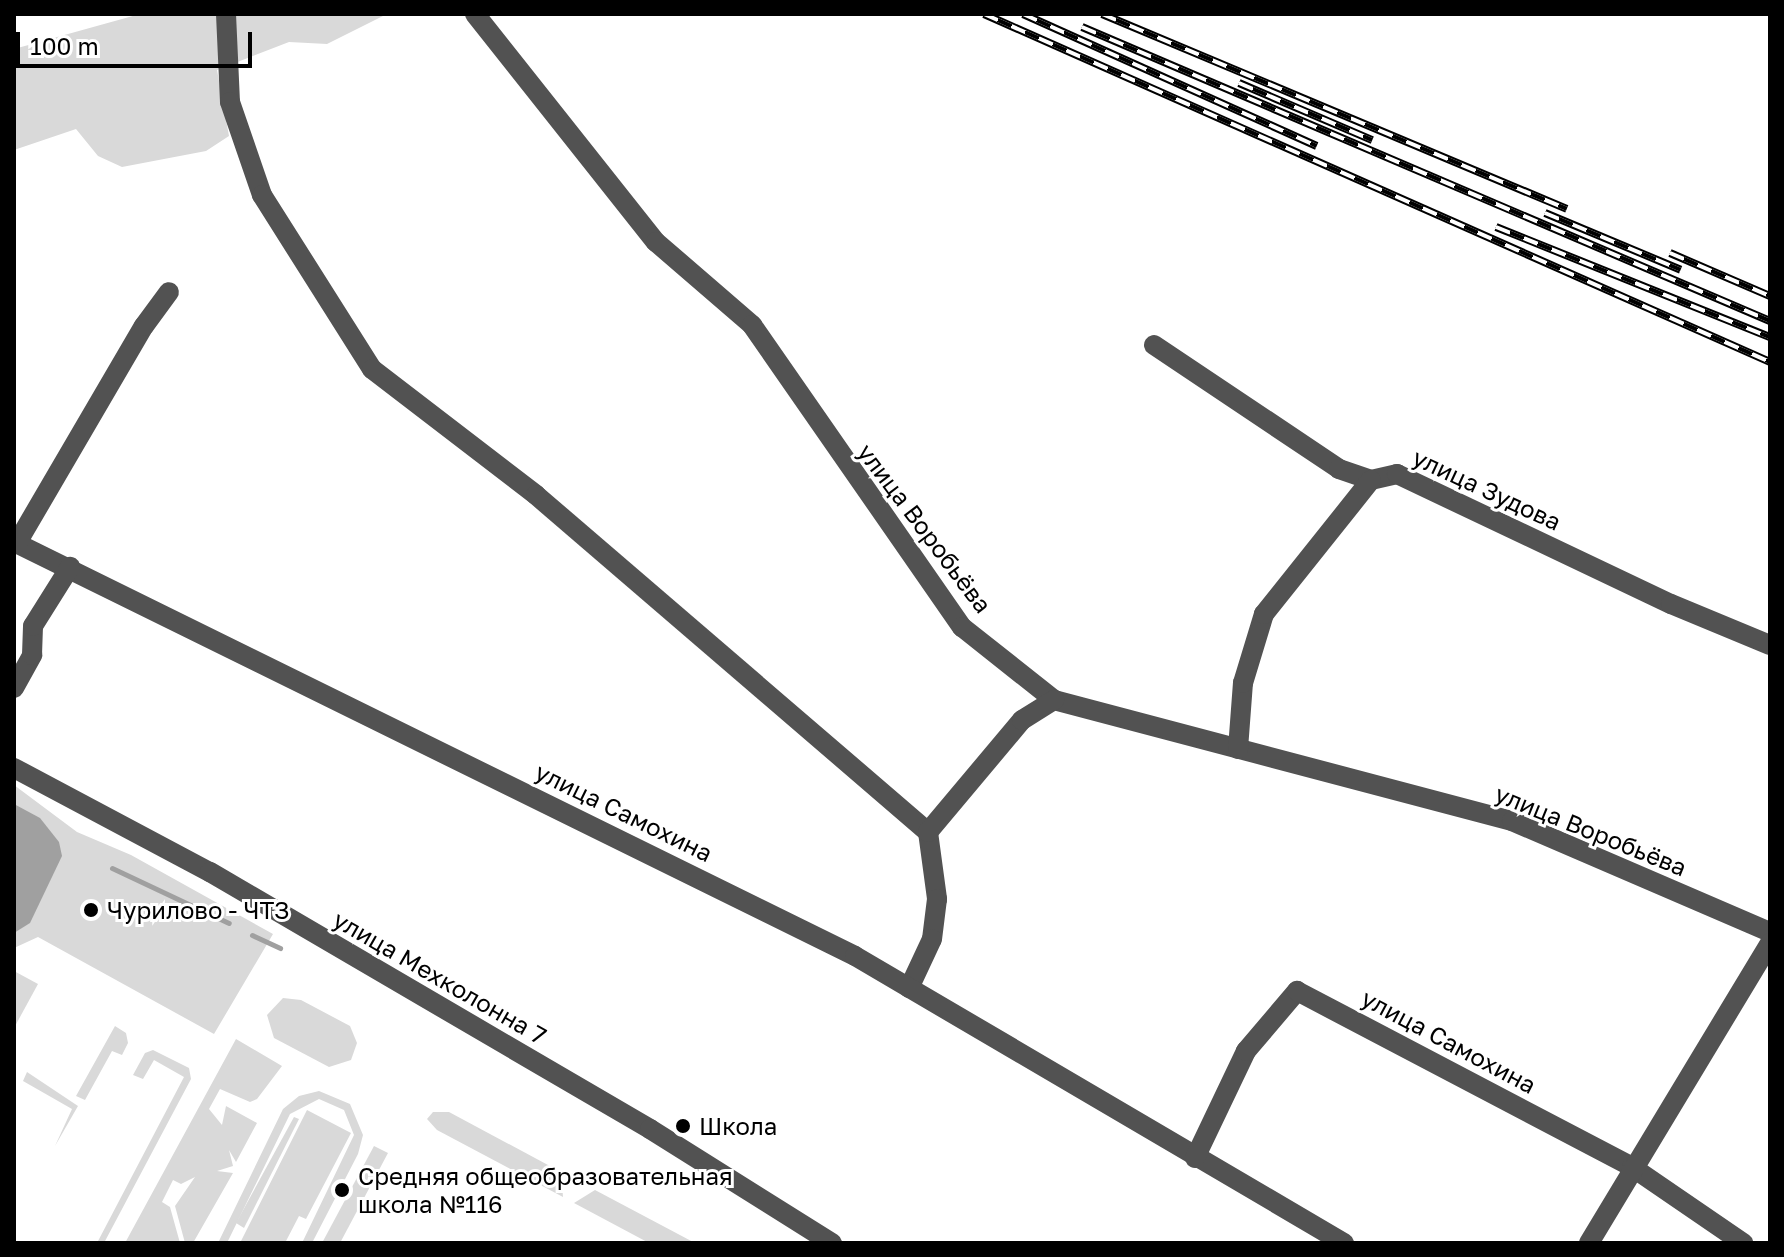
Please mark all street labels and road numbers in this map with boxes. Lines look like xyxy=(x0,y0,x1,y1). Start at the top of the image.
street label: улица Воробьёва xyxy=(852,438,998,618)
street label: улица Зудова xyxy=(1408,442,1566,536)
street label: улица Самохина xyxy=(531,757,717,867)
street label: улица Воробьёва xyxy=(1491,778,1691,882)
street label: улица Мехколонна 7 xyxy=(328,904,552,1050)
street label: улица Самохина xyxy=(1357,983,1541,1099)

